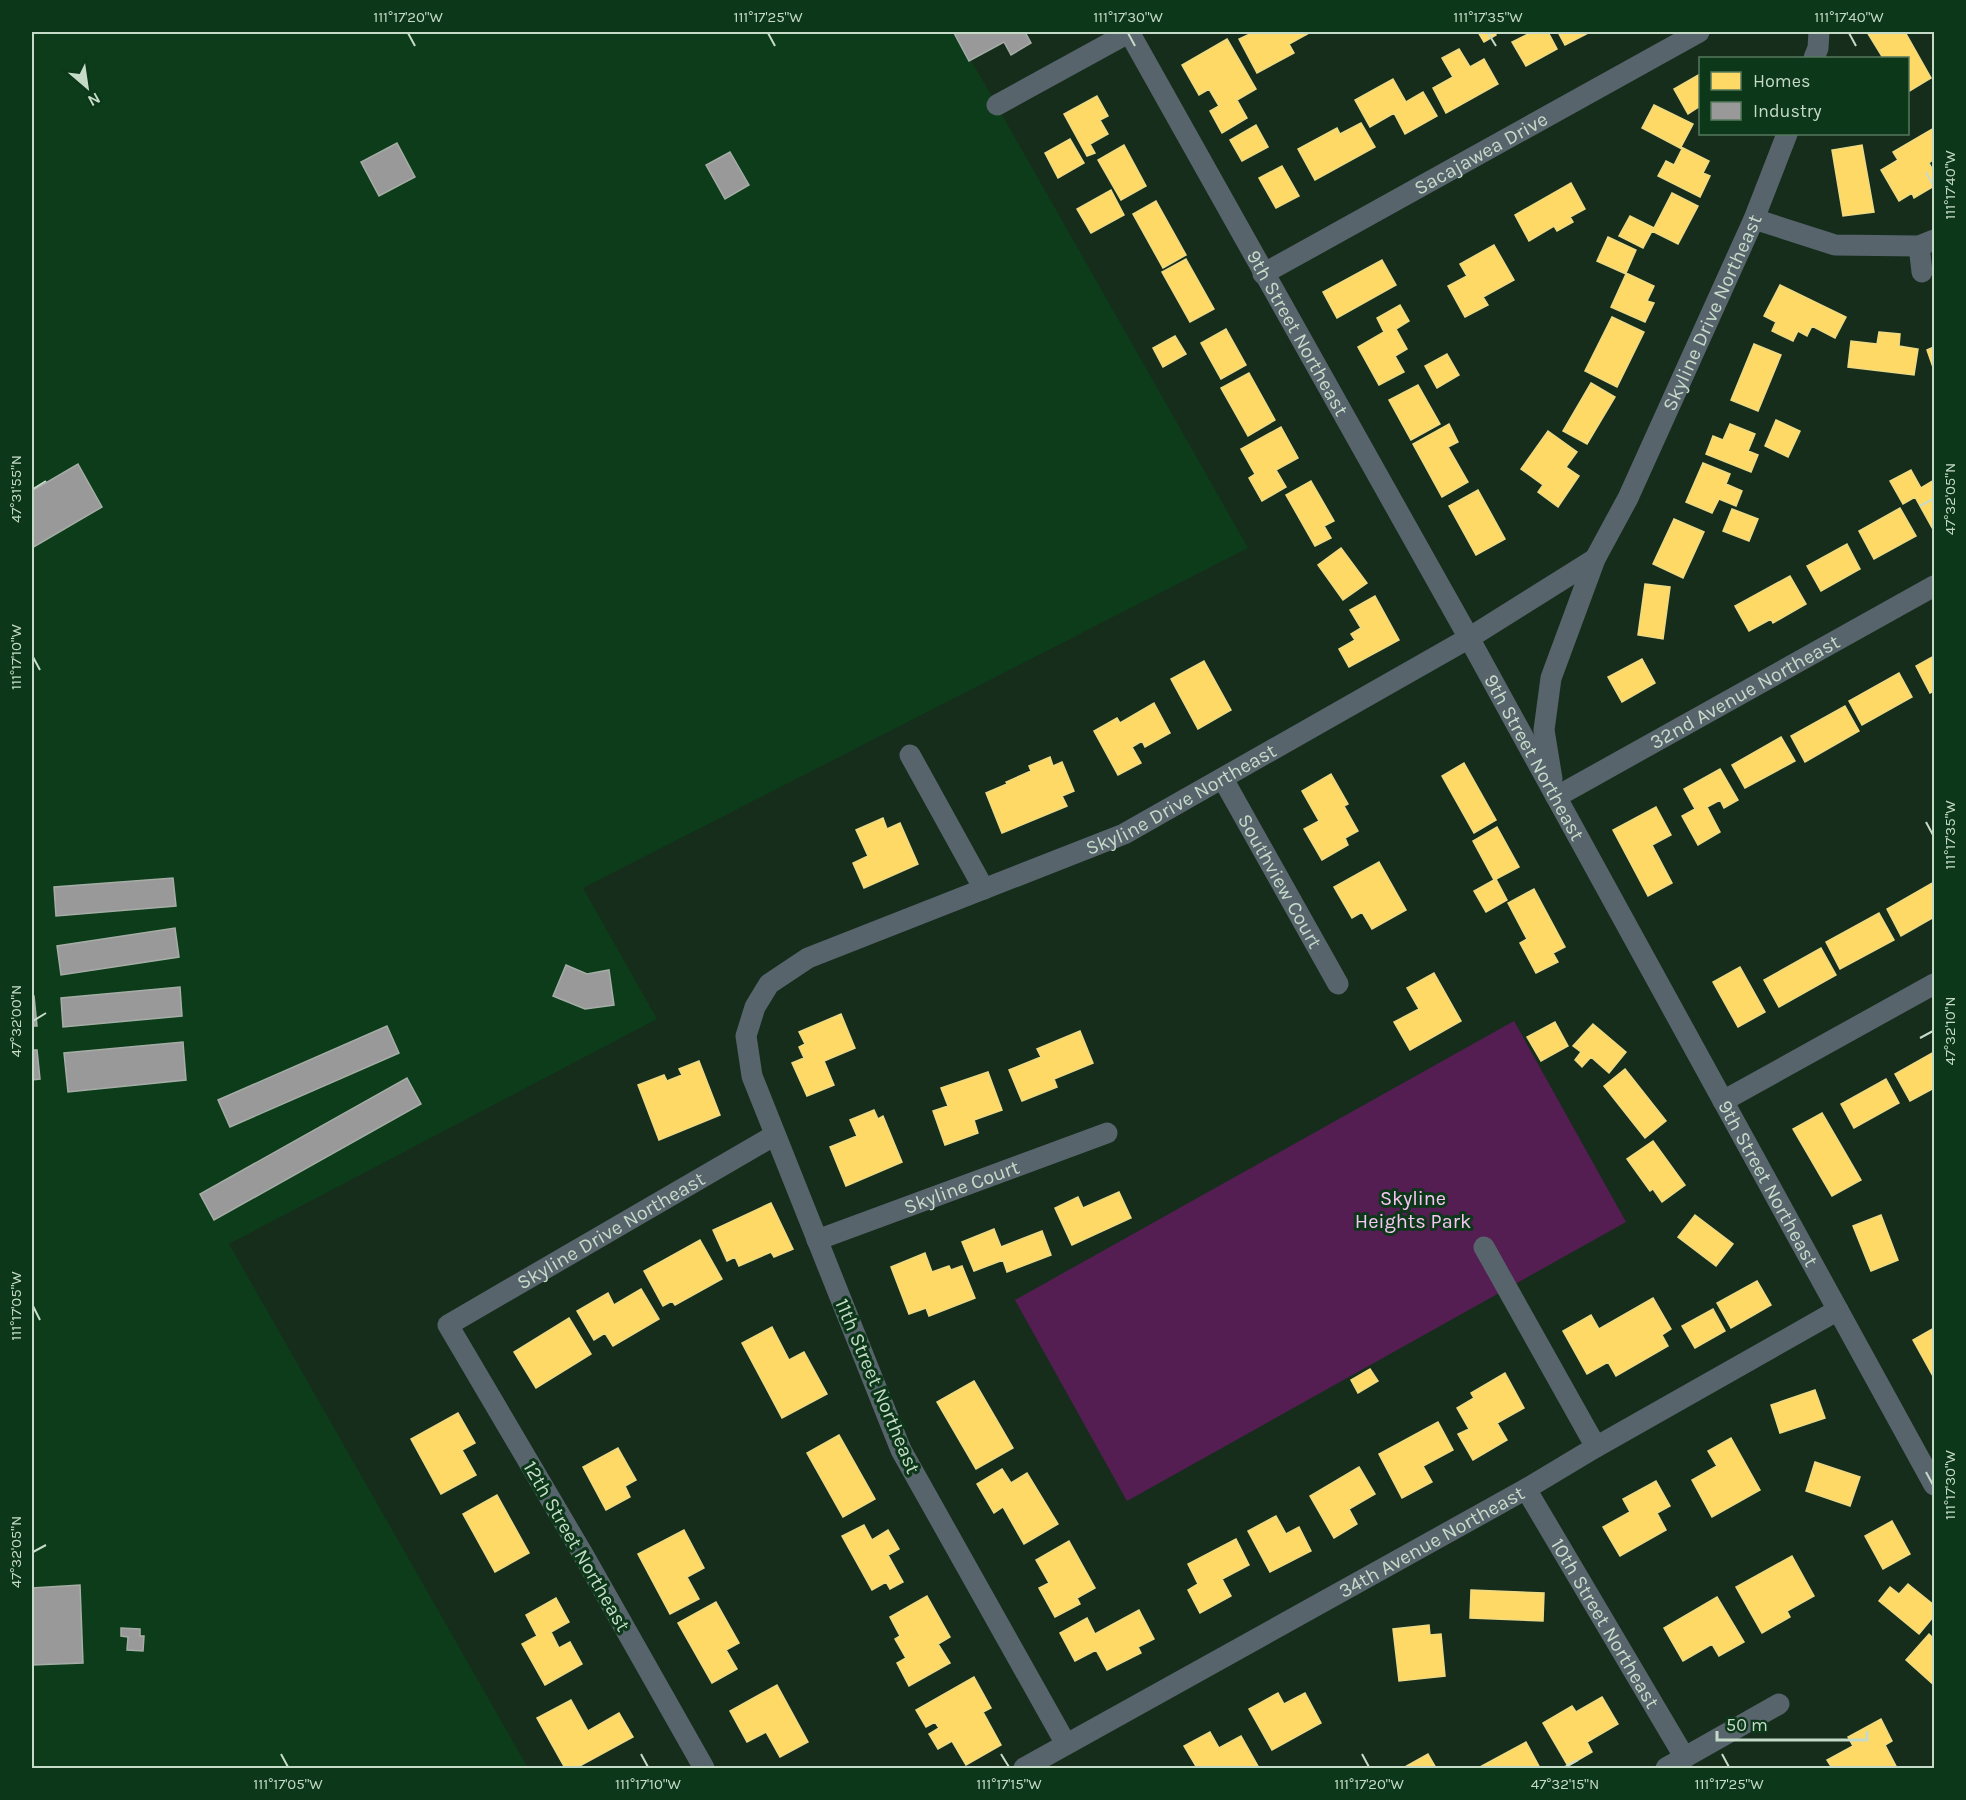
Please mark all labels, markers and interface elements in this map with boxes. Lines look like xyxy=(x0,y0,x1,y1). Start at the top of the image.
text: 111°17'20"W xyxy=(373,8,443,26)
text: 111°17'25"W xyxy=(733,8,803,26)
text: 111°17'30"W xyxy=(1093,8,1163,26)
text: 111°17'35"W xyxy=(1453,8,1523,26)
text: 111°17'40"W xyxy=(1814,8,1884,26)
north arrow xyxy=(57,57,117,117)
legend xyxy=(1699,57,1909,135)
text: Homes xyxy=(1753,70,1810,92)
text: N xyxy=(84,89,104,111)
text: Industry xyxy=(1753,100,1822,122)
street label: Sacajawea Drive xyxy=(1410,107,1552,200)
text: 111°17'40"W xyxy=(1941,150,1959,220)
street label: Skyline Drive Northeast xyxy=(1658,211,1767,415)
street label: 9th Street Northeast xyxy=(1242,246,1353,420)
text: 47°31'55"N xyxy=(7,455,25,523)
text: 47°32'05"N xyxy=(1941,463,1959,535)
text: 111°17'10"W xyxy=(7,623,25,690)
street label: 32nd Avenue Northeast xyxy=(1646,630,1844,754)
street label: 9th Street Northeast xyxy=(1479,670,1589,845)
street label: Skyline Drive Northeast xyxy=(1082,739,1281,860)
text: 111°17'35"W xyxy=(1941,800,1959,870)
street label: Southview Court xyxy=(1233,810,1327,953)
text: 47°32'00"N xyxy=(7,985,25,1057)
text: 47°32'10"N xyxy=(1941,997,1959,1065)
street label: 9th Street Northeast xyxy=(1713,1096,1823,1271)
street label: Skyline Court xyxy=(901,1155,1023,1219)
street label: Skyline Drive Northeast xyxy=(513,1167,710,1294)
park label: Skyline Heights Park xyxy=(1355,1187,1471,1233)
text: 111°17'05"W xyxy=(7,1271,25,1341)
street label: 11th Street Northeast xyxy=(830,1295,925,1478)
text: 111°17'30"W xyxy=(1941,1450,1959,1520)
street label: 12th Street Northeast xyxy=(518,1457,635,1636)
street label: 34th Avenue Northeast xyxy=(1335,1481,1529,1603)
text: 47°32'05"N xyxy=(7,1516,25,1588)
street label: 10th Street Northeast xyxy=(1546,1534,1664,1713)
scale bar xyxy=(1717,1704,1867,1742)
text: 50 m xyxy=(1726,1714,1768,1736)
text: 111°17'05"W xyxy=(253,1775,323,1793)
text: 111°17'10"W xyxy=(615,1775,682,1793)
text: 111°17'15"W xyxy=(976,1775,1042,1793)
text: 111°17'20"W xyxy=(1334,1775,1404,1793)
text: 47°32'15"N xyxy=(1531,1775,1599,1793)
text: 111°17'25"W xyxy=(1694,1775,1764,1793)

